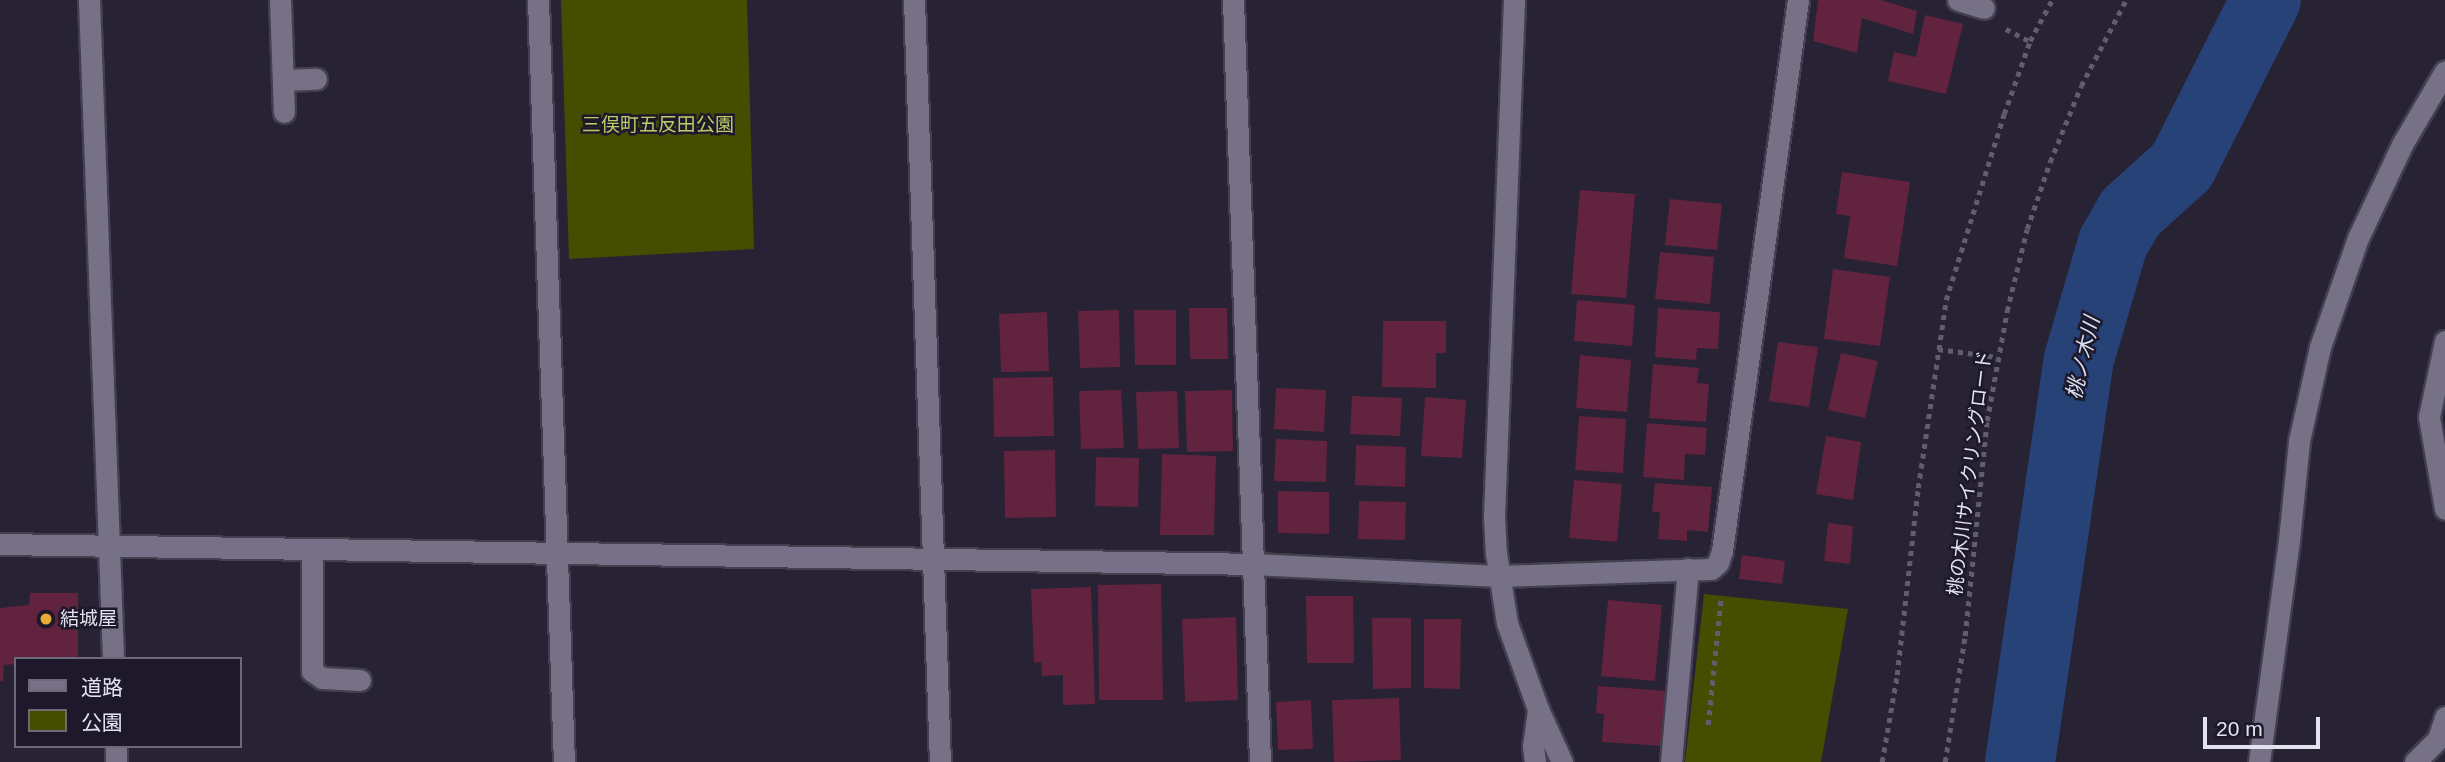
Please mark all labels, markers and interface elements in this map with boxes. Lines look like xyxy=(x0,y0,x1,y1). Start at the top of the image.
park label: 三俣町五反田公園 xyxy=(582,114,734,136)
water label: 桃ノ木川 xyxy=(2061,314,2105,402)
street label: 桃の木川サイクリングロード xyxy=(1944,349,1996,597)
place label: 結城屋 xyxy=(60,608,117,630)
marker: 結城屋 xyxy=(38,611,54,627)
legend xyxy=(14,657,242,748)
text: 道路 xyxy=(81,676,123,699)
scale bar xyxy=(2207,702,2324,746)
text: 公園 xyxy=(81,711,123,734)
text: 20 m xyxy=(2216,717,2263,740)

